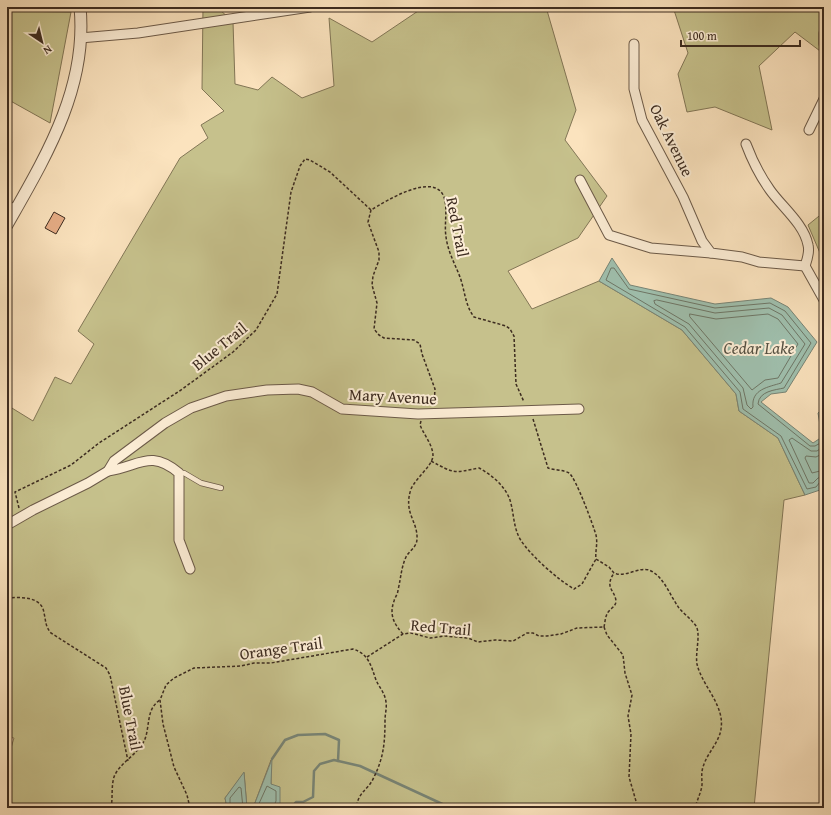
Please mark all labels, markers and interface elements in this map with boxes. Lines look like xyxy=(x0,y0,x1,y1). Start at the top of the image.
north arrow xyxy=(22,22,62,62)
scale bar xyxy=(681,22,800,48)
text: 100 m xyxy=(687,27,717,44)
text: N xyxy=(40,42,55,59)
street label: Oak Avenue xyxy=(644,100,700,180)
street label: Red Trail xyxy=(440,195,476,260)
street label: Blue Trail xyxy=(186,316,252,376)
water label: Cedar Lake xyxy=(723,335,795,360)
street label: Mary Avenue xyxy=(348,382,438,410)
street label: Red Trail xyxy=(410,612,473,642)
street label: Orange Trail xyxy=(238,630,325,666)
street label: Blue Trail xyxy=(113,684,149,753)

